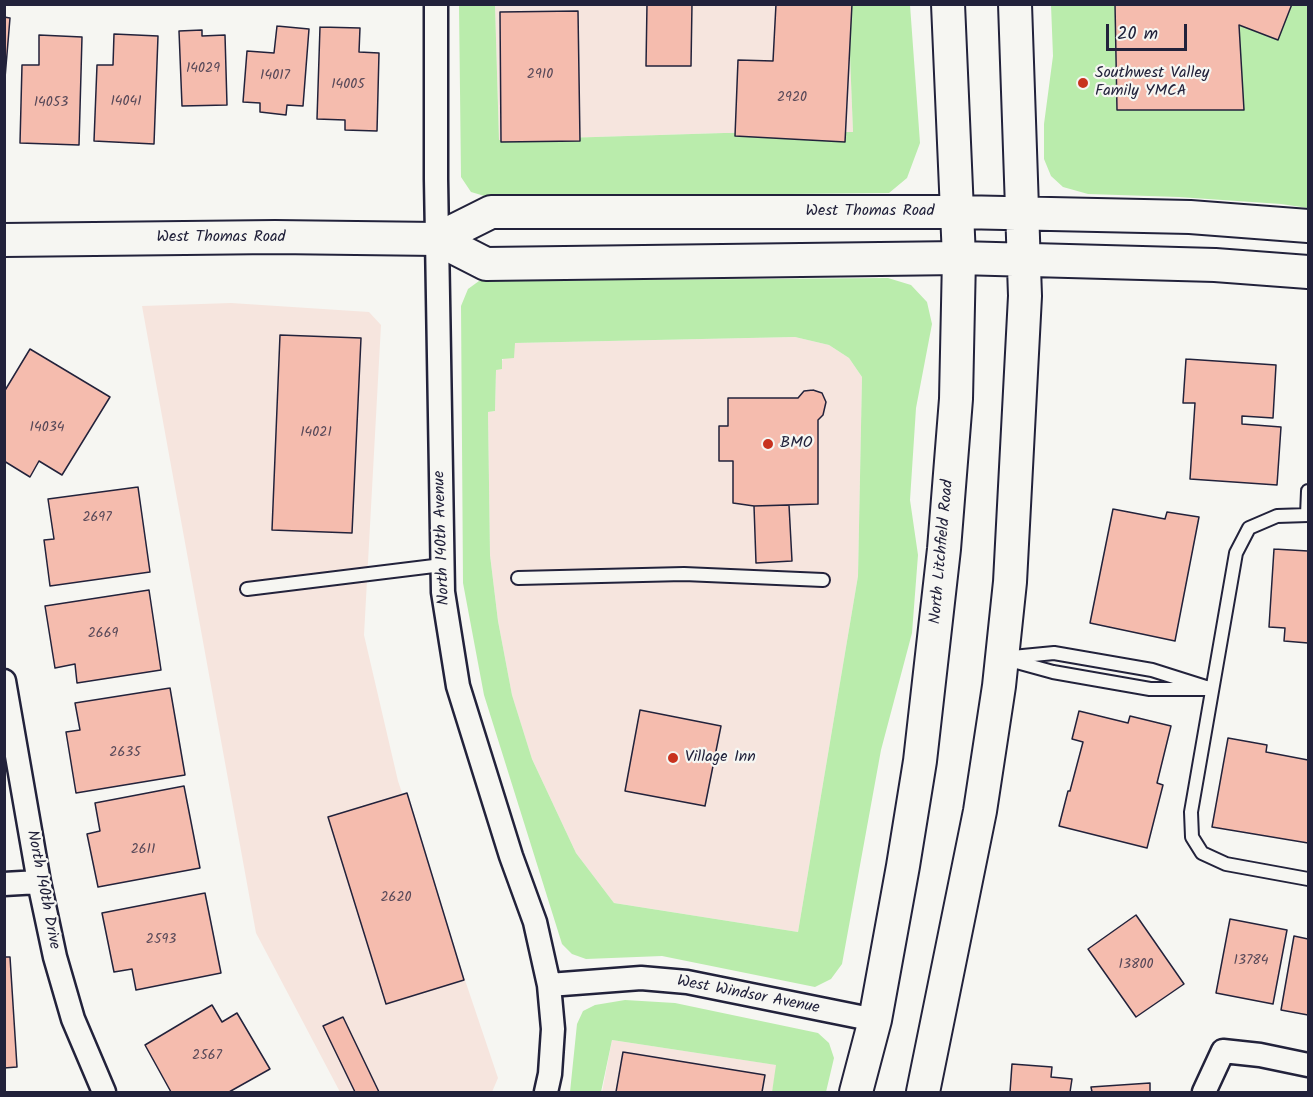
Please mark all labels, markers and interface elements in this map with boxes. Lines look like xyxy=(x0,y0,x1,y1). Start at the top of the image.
scale bar xyxy=(1109,12,1190,50)
text: 20 m xyxy=(1117,20,1158,49)
house number: 14029 xyxy=(186,62,220,78)
place label: Southwest Valley Family YMCA xyxy=(1095,64,1209,102)
house number: 2910 xyxy=(527,68,553,84)
house number: 14017 xyxy=(260,69,290,85)
marker: Southwest Valley Family YMCA xyxy=(1076,76,1090,90)
house number: 14005 xyxy=(331,78,365,94)
house number: 2920 xyxy=(777,91,807,107)
house number: 14041 xyxy=(110,95,142,111)
house number: 14053 xyxy=(34,96,68,112)
street label: West Thomas Road xyxy=(805,202,935,222)
street label: West Thomas Road xyxy=(156,228,286,248)
house number: 14034 xyxy=(30,421,64,437)
house number: 14021 xyxy=(300,426,332,442)
place label: BMO xyxy=(780,434,813,454)
marker: BMO xyxy=(761,437,775,451)
street label: North 140th Avenue xyxy=(431,470,455,606)
street label: North Litchfield Road xyxy=(927,479,959,625)
house number: 2697 xyxy=(82,511,112,527)
house number: 2669 xyxy=(88,627,118,643)
house number: 2635 xyxy=(109,746,141,762)
place label: Village Inn xyxy=(685,748,756,768)
marker: Village Inn xyxy=(666,751,680,765)
street label: North 140th Drive xyxy=(21,829,63,951)
house number: 2611 xyxy=(131,843,155,859)
house number: 2620 xyxy=(380,891,412,907)
house number: 2593 xyxy=(146,933,176,949)
house number: 13784 xyxy=(1234,954,1268,970)
house number: 13800 xyxy=(1119,958,1153,974)
street label: West Windsor Avenue xyxy=(675,973,821,1019)
house number: 2567 xyxy=(192,1049,222,1065)

